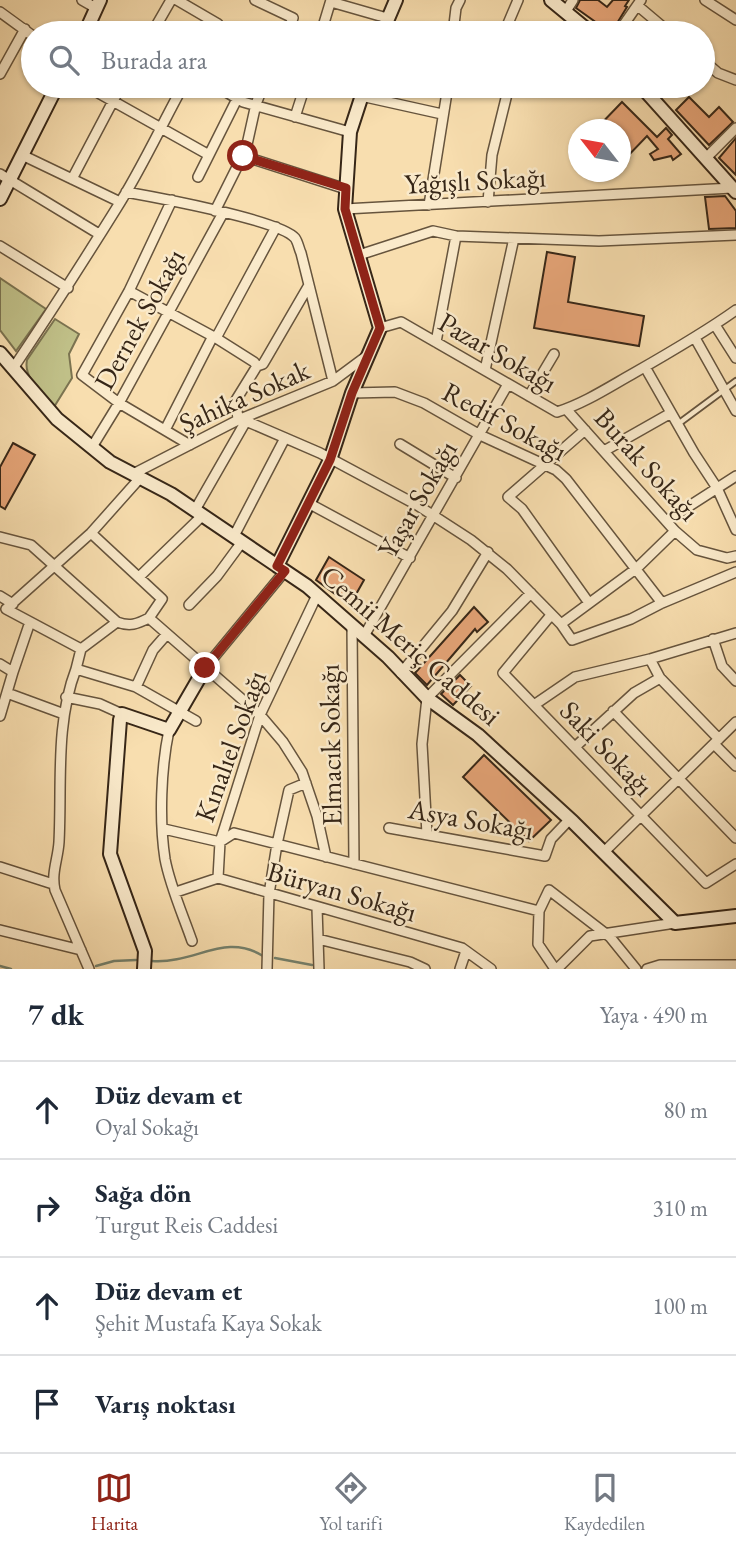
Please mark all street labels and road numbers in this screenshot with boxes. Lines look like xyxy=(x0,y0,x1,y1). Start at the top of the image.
street label: Yağışlı Sokağı xyxy=(403,158,547,202)
street label: Dernek Sokağı xyxy=(86,242,193,396)
street label: Pazar Sokağı xyxy=(432,304,564,400)
street label: Şahika Sokak xyxy=(173,351,316,441)
street label: Redif Sokağı xyxy=(437,373,574,469)
street label: Burak Sokağı xyxy=(587,400,707,528)
street label: Yaşar Sokağı xyxy=(369,434,465,564)
street label: Cemii Meriç Caddesi xyxy=(314,557,509,733)
street label: Elmacık Sokağı xyxy=(311,664,349,826)
street label: Kınalıel Sokağı xyxy=(186,665,274,827)
street label: Saki Sokağı xyxy=(553,692,662,804)
street label: Asya Sokağı xyxy=(405,790,537,848)
street label: Büryan Sokağı xyxy=(263,853,421,930)

